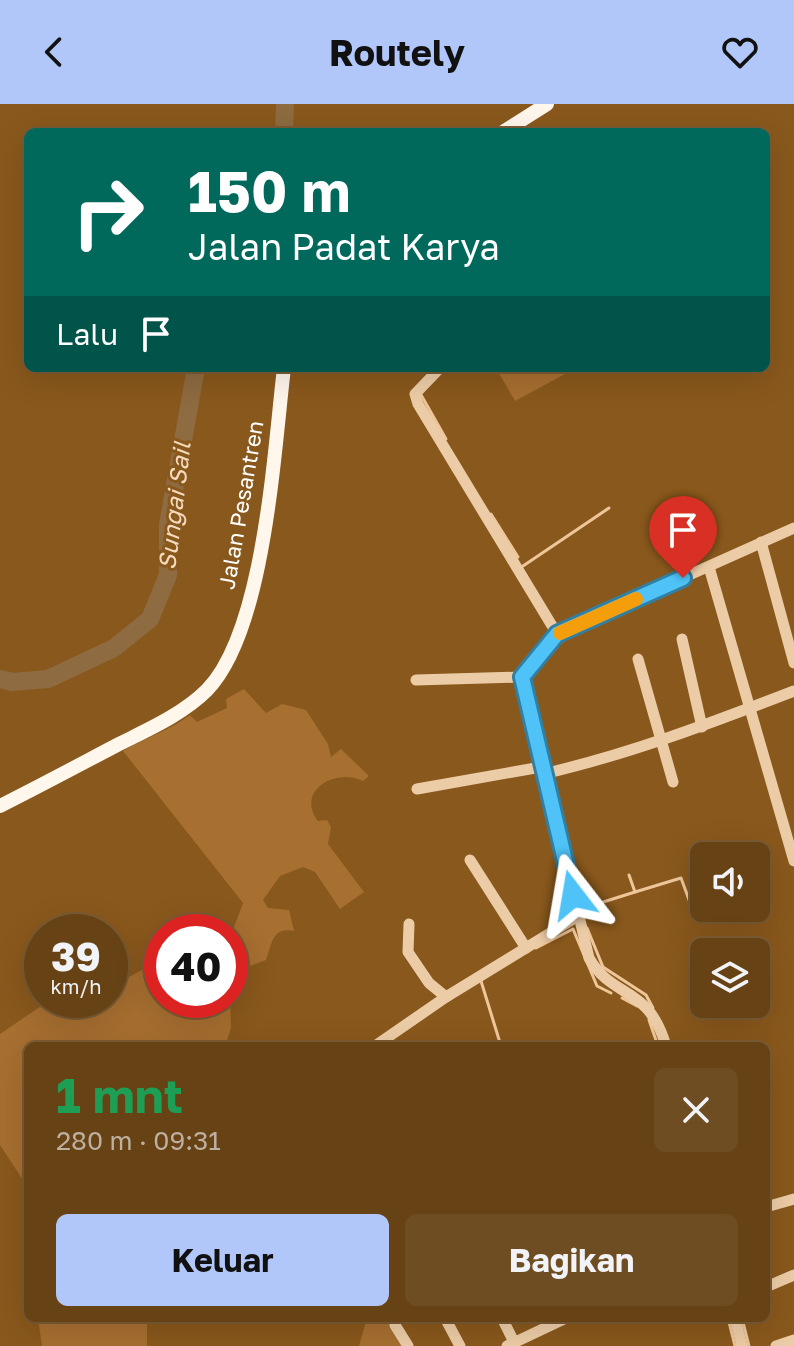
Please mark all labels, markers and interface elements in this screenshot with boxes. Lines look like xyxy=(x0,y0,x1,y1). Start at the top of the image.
icon: back xyxy=(32,30,76,74)
icon: heart xyxy=(718,30,762,74)
text: Routely xyxy=(329,31,465,74)
text: 150 m xyxy=(188,157,350,224)
icon: right xyxy=(56,160,160,264)
text: Jalan Padat Karya xyxy=(188,225,500,268)
icon: arrive xyxy=(134,312,178,356)
text: Lalu xyxy=(56,316,118,352)
street label: Jalan Pesantren xyxy=(212,418,269,591)
water label: Sungai Sail xyxy=(151,439,197,571)
pin xyxy=(649,496,717,578)
icon: arrive xyxy=(661,508,705,552)
map controls xyxy=(690,842,770,1018)
button: sound xyxy=(690,842,770,922)
position arrow xyxy=(531,853,615,937)
speed limit sign: 40 xyxy=(144,914,248,1018)
text: 39 xyxy=(51,932,101,980)
button: layers xyxy=(690,938,770,1018)
text: km/h xyxy=(51,974,101,998)
text: 1 mnt xyxy=(56,1066,183,1124)
button: close xyxy=(654,1068,738,1152)
text: 280 m · 09:31 xyxy=(56,1125,221,1156)
button: Keluar xyxy=(56,1214,389,1306)
button: Bagikan xyxy=(405,1214,738,1306)

